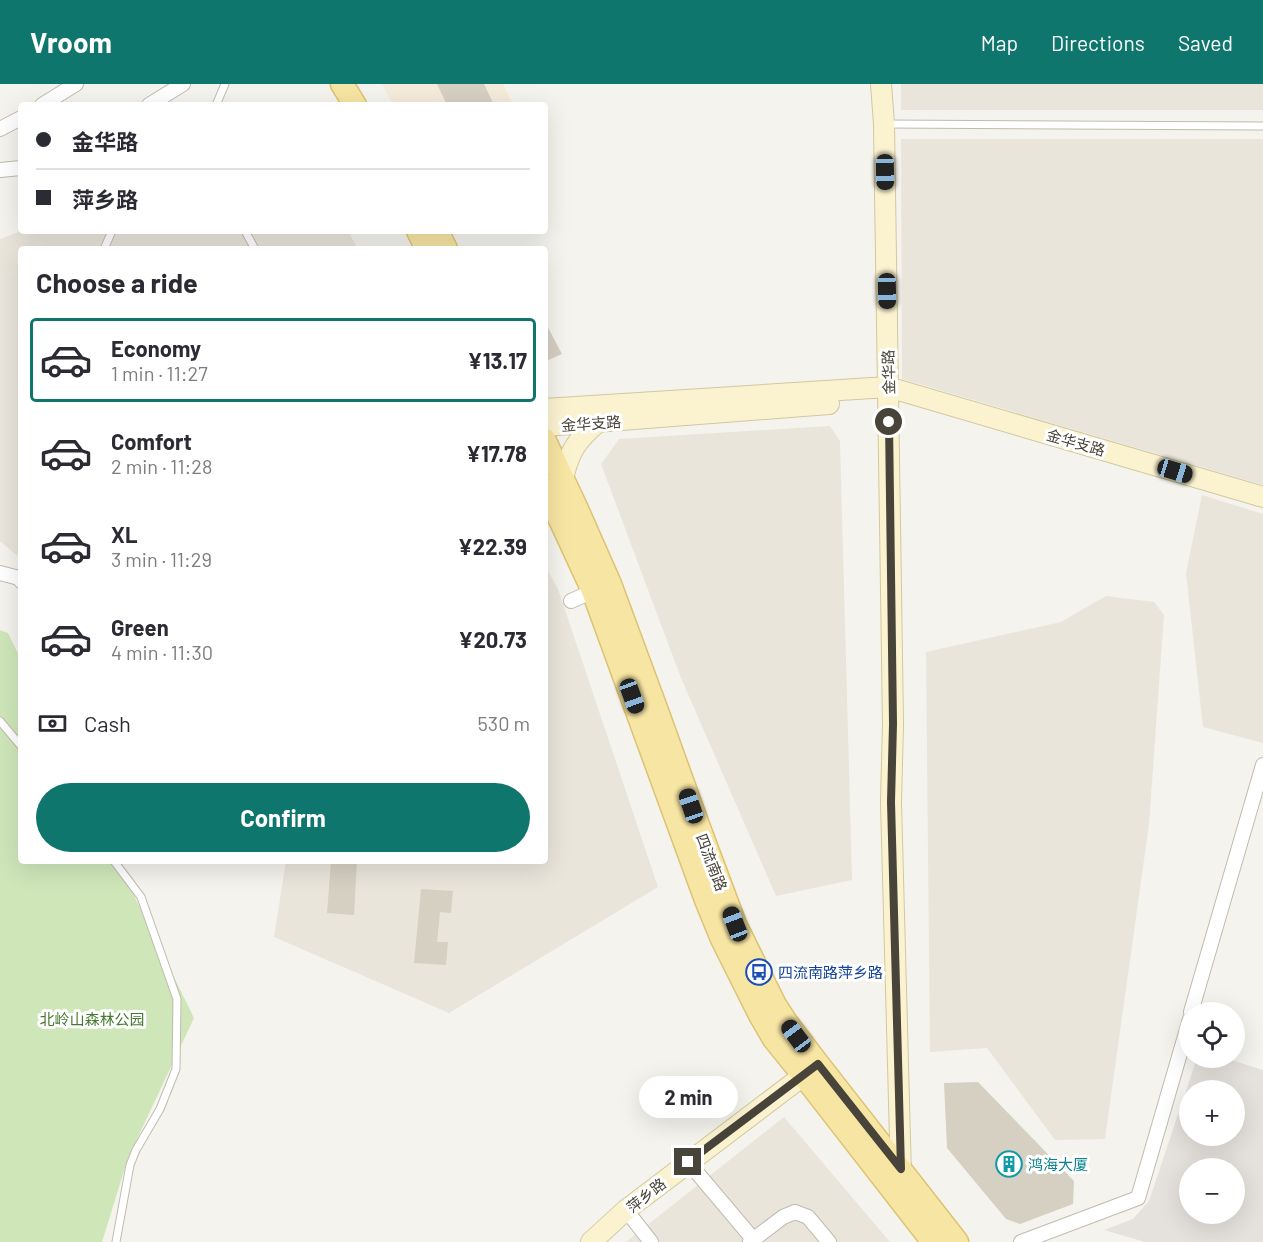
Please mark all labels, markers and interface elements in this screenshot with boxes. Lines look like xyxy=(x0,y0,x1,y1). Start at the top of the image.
text: Vroom xyxy=(30,25,112,59)
text: Map xyxy=(981,30,1018,55)
text: Directions xyxy=(1051,30,1145,55)
text: Saved xyxy=(1178,30,1233,55)
text: 金华路 xyxy=(72,128,138,154)
car xyxy=(876,154,894,190)
text: 萍乡路 xyxy=(72,186,138,212)
text: Choose a ride xyxy=(36,266,198,298)
car xyxy=(878,273,896,309)
icon: car xyxy=(39,333,93,387)
text: Economy xyxy=(111,335,201,361)
text: ¥13.17 xyxy=(468,347,527,373)
street label: 金华路 xyxy=(879,349,897,395)
text: 1 min · 11:27 xyxy=(111,361,208,385)
route start xyxy=(875,408,902,435)
street label: 金华支路 xyxy=(560,412,622,434)
street label: 金华支路 xyxy=(1045,425,1107,459)
icon: car xyxy=(39,426,93,480)
text: Comfort xyxy=(111,428,192,454)
text: ¥17.78 xyxy=(466,440,527,466)
text: 2 min · 11:28 xyxy=(111,454,212,478)
car xyxy=(1155,457,1195,485)
icon: car xyxy=(39,519,93,573)
text: XL xyxy=(111,521,137,547)
text: ¥22.39 xyxy=(458,533,527,559)
text: 3 min · 11:29 xyxy=(111,547,212,571)
icon: car xyxy=(39,612,93,666)
text: Green xyxy=(111,614,169,640)
text: ¥20.73 xyxy=(458,626,527,652)
text: 4 min · 11:30 xyxy=(111,640,213,664)
car xyxy=(617,676,647,716)
icon: cash xyxy=(36,707,69,740)
text: Cash xyxy=(84,710,131,736)
text: 530 m xyxy=(478,711,530,735)
button: Confirm xyxy=(36,783,530,852)
car xyxy=(677,786,705,826)
street label: 四流南路 xyxy=(693,831,731,893)
car xyxy=(720,904,750,944)
bus stop icon: 四流南路萍乡路 xyxy=(744,957,774,987)
place label: 四流南路萍乡路 xyxy=(778,963,883,981)
map controls xyxy=(1179,1002,1245,1224)
button: locate xyxy=(1179,1002,1245,1068)
park label: 北岭山森林公园 xyxy=(39,1010,145,1028)
car xyxy=(778,1016,814,1056)
callout: 2 min xyxy=(638,1075,738,1117)
button: + xyxy=(1179,1080,1245,1146)
text: 2 min xyxy=(665,1085,712,1109)
route end xyxy=(674,1148,701,1175)
building icon: 鸿海大厦 xyxy=(994,1149,1024,1179)
place label: 鸿海大厦 xyxy=(1028,1155,1088,1173)
button: − xyxy=(1179,1158,1245,1224)
street label: 萍乡路 xyxy=(623,1174,669,1216)

